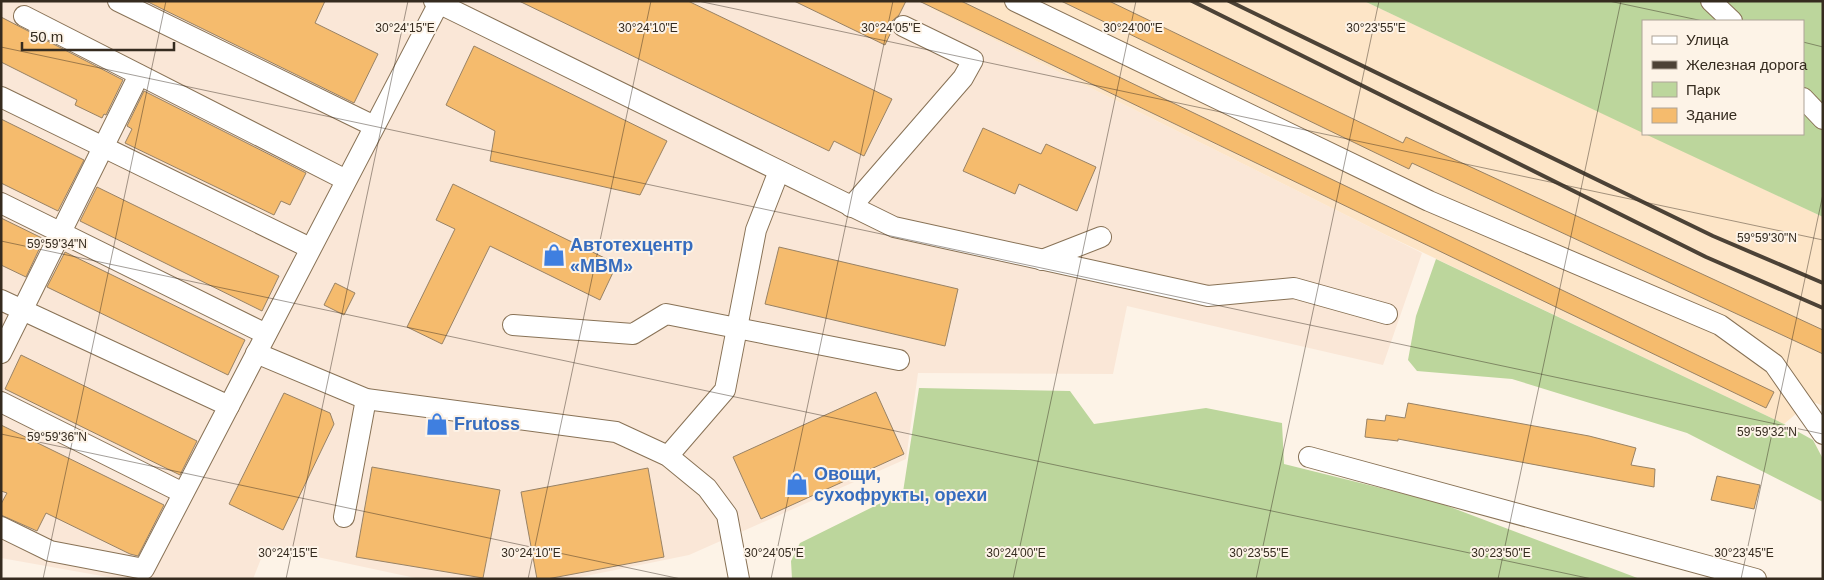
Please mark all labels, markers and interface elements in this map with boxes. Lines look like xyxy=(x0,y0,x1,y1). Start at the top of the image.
scale bar xyxy=(22,20,175,52)
legend xyxy=(1642,20,1804,135)
text: 30°24'15"E xyxy=(375,21,435,35)
text: 30°24'10"E xyxy=(618,21,678,35)
text: 30°24'05"E xyxy=(861,21,921,35)
text: 30°24'00"E xyxy=(1103,21,1163,35)
text: 30°23'55"E xyxy=(1346,21,1406,35)
text: 50 m xyxy=(30,28,63,45)
text: Улица xyxy=(1686,31,1729,48)
text: Железная дорога xyxy=(1686,56,1808,73)
text: Парк xyxy=(1686,81,1720,98)
text: Здание xyxy=(1686,106,1737,123)
text: 59°59'30"N xyxy=(1737,231,1797,245)
place label: Автотехцентр «МВМ» xyxy=(570,235,693,276)
text: 59°59'34"N xyxy=(27,237,87,251)
shop icon: Автотехцентр «МВМ» xyxy=(541,242,567,268)
shop icon: Frutoss xyxy=(424,411,450,437)
place label: Frutoss xyxy=(454,414,520,434)
text: 59°59'32"N xyxy=(1737,425,1797,439)
text: 59°59'36"N xyxy=(27,430,87,444)
place label: Овощи, сухофрукты, орехи xyxy=(814,464,987,505)
shop icon: Овощи, сухофрукты, орехи xyxy=(784,471,810,497)
text: 30°24'15"E xyxy=(258,546,318,560)
text: 30°24'10"E xyxy=(501,546,561,560)
text: 30°24'05"E xyxy=(744,546,804,560)
text: 30°24'00"E xyxy=(986,546,1046,560)
text: 30°23'55"E xyxy=(1229,546,1289,560)
text: 30°23'50"E xyxy=(1471,546,1531,560)
text: 30°23'45"E xyxy=(1714,546,1774,560)

